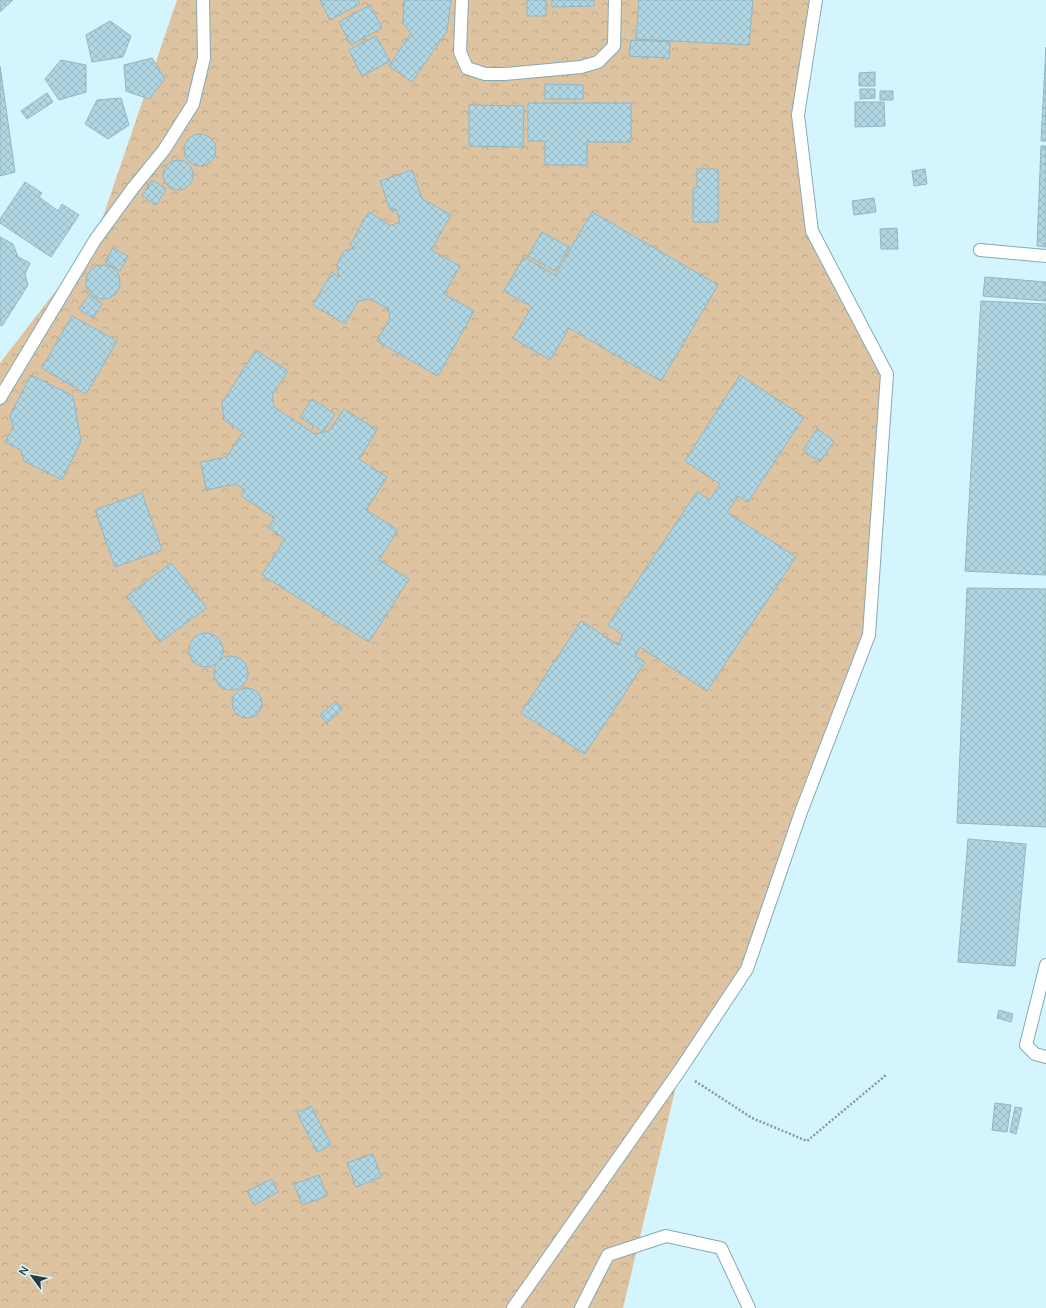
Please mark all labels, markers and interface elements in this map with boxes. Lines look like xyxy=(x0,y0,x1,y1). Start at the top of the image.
north arrow xyxy=(12,1256,52,1296)
text: N xyxy=(15,1263,32,1278)

